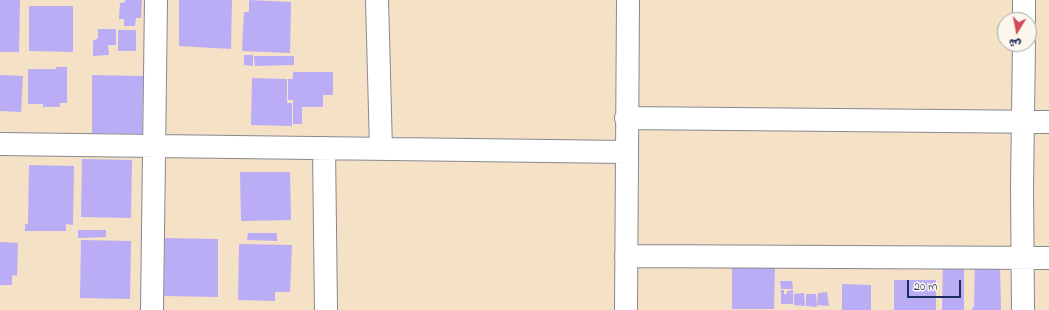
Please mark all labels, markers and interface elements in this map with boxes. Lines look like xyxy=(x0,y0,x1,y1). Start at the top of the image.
north arrow xyxy=(997,12,1037,52)
text: ش xyxy=(1008,34,1022,52)
scale bar xyxy=(909,272,963,298)
text: 20 m xyxy=(914,278,937,296)

